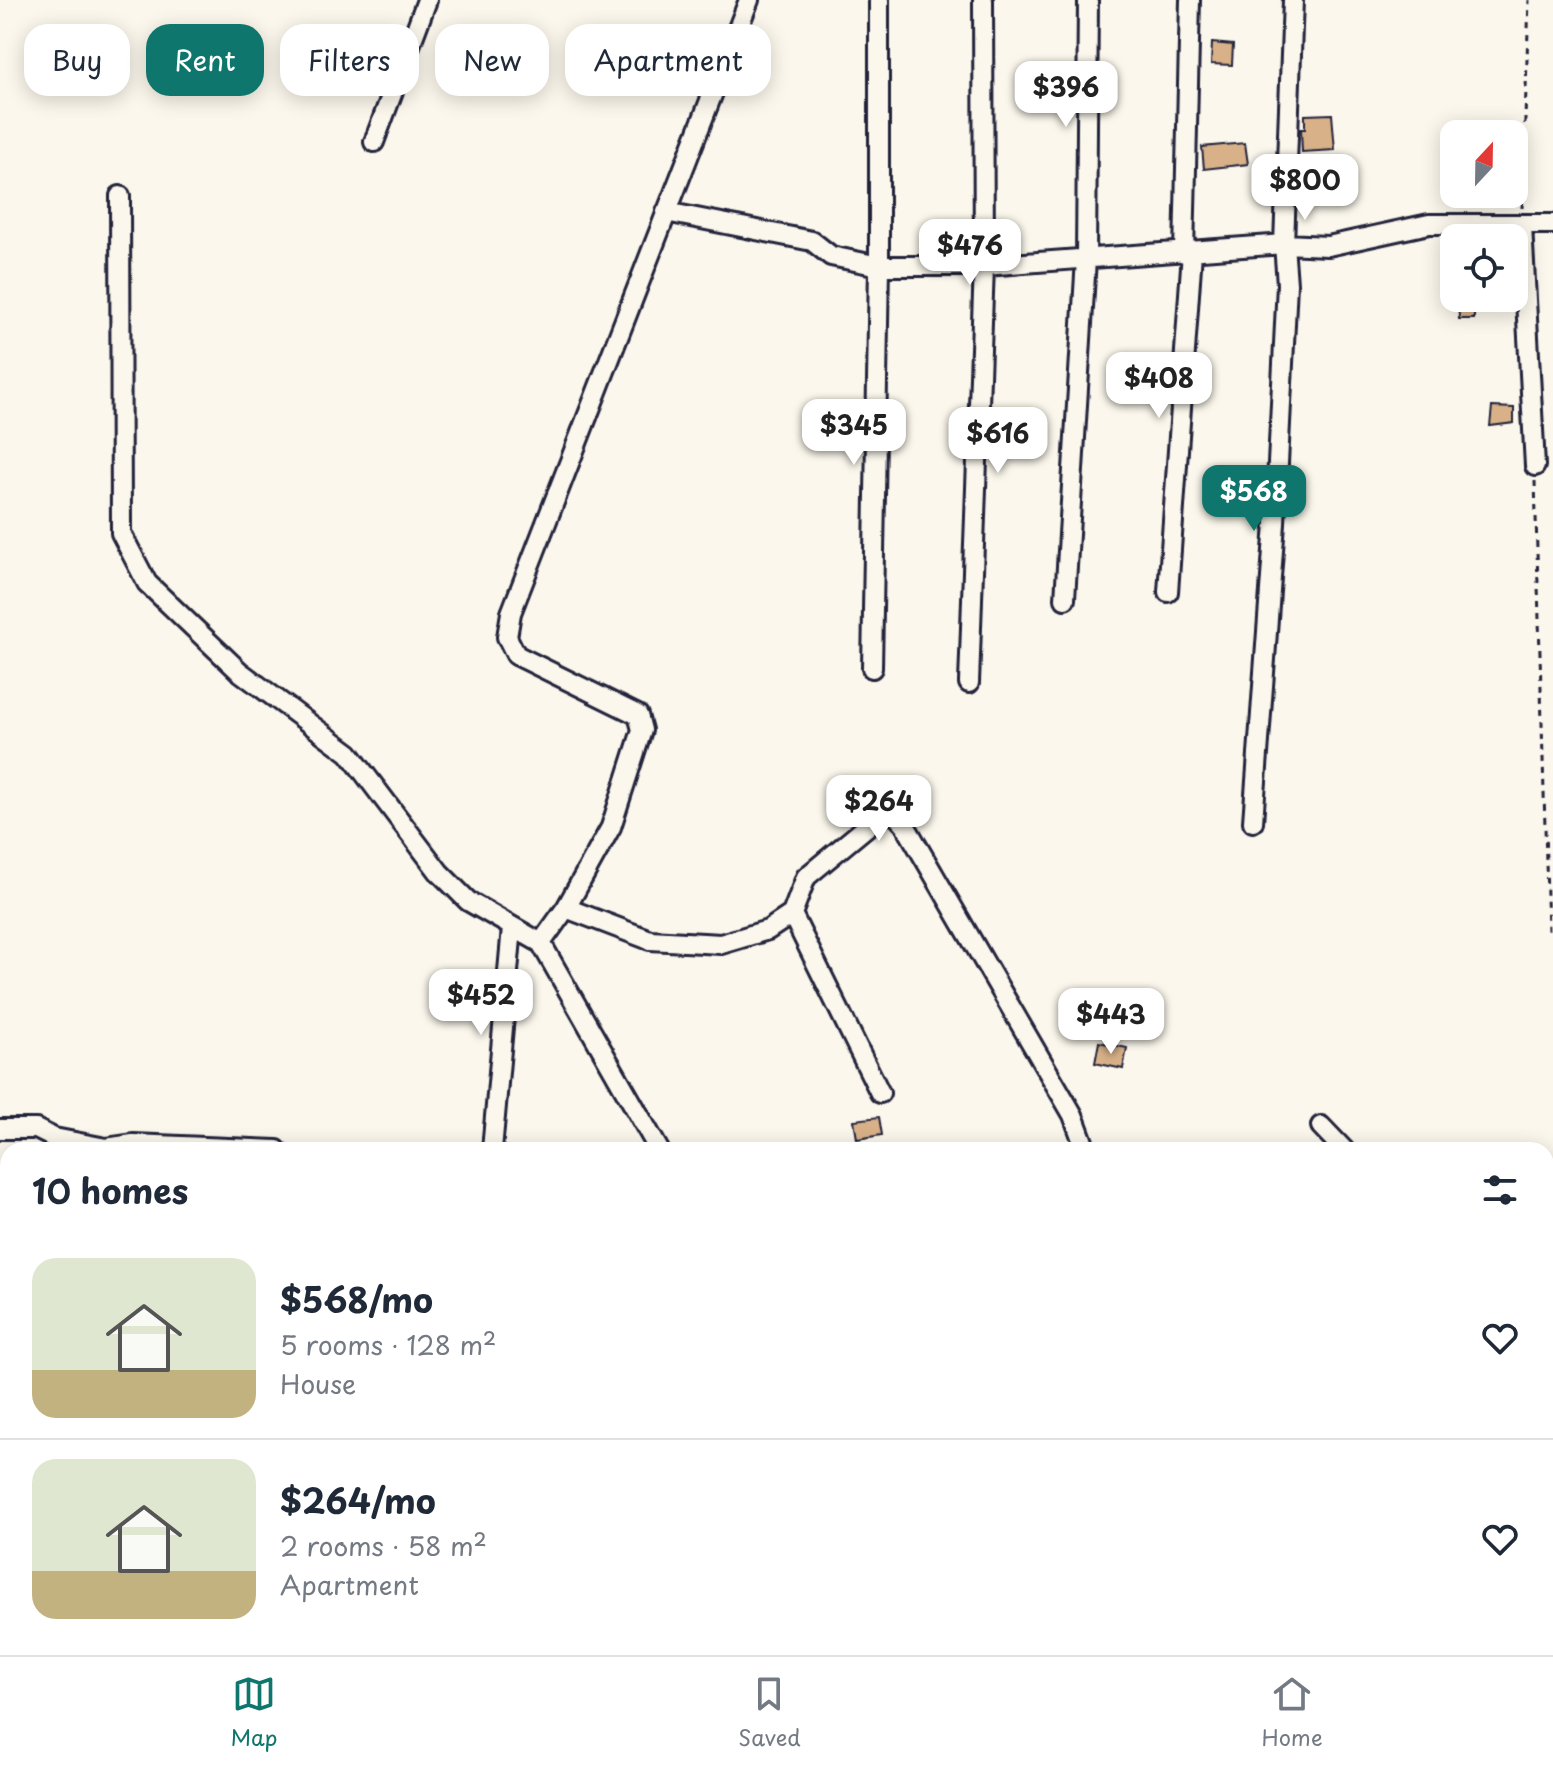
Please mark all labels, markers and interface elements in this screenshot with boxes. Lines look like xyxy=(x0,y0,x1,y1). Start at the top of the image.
chip: Buy xyxy=(24,24,130,96)
chip: Rent xyxy=(146,24,264,96)
chip: Filters xyxy=(280,24,419,96)
chip: New xyxy=(435,24,549,96)
chip: Apartment xyxy=(565,24,771,96)
pin: $396 xyxy=(1019,61,1113,129)
text: $396 xyxy=(1033,67,1099,106)
north arrow xyxy=(1440,120,1528,208)
map controls xyxy=(1440,120,1528,312)
pin: $800 xyxy=(1258,154,1352,222)
text: $800 xyxy=(1269,160,1341,199)
pin: $476 xyxy=(923,219,1017,287)
button: locate xyxy=(1440,224,1528,312)
text: $476 xyxy=(937,225,1003,264)
pin: $408 xyxy=(1112,352,1206,420)
text: $408 xyxy=(1124,358,1194,397)
pin: $345 xyxy=(807,399,901,467)
text: $345 xyxy=(820,405,888,444)
pin: $616 xyxy=(951,407,1045,475)
text: $616 xyxy=(967,413,1029,452)
pin: $568 xyxy=(1207,465,1301,533)
text: $568 xyxy=(1220,471,1288,510)
pin: $264 xyxy=(832,775,926,843)
text: $264 xyxy=(844,781,914,820)
pin: $452 xyxy=(434,969,528,1037)
text: $452 xyxy=(447,975,515,1014)
pin: $443 xyxy=(1064,988,1158,1056)
text: $443 xyxy=(1076,994,1146,1033)
text: 10 homes xyxy=(32,1164,188,1216)
icon: filters xyxy=(1478,1168,1522,1212)
text: $568/mo xyxy=(280,1273,433,1325)
icon: home xyxy=(96,1290,192,1386)
icon: heart xyxy=(1478,1316,1522,1360)
text: 5 rooms · 128 m² xyxy=(280,1325,496,1364)
text: House xyxy=(280,1364,356,1403)
text: $264/mo xyxy=(280,1474,436,1526)
icon: home xyxy=(96,1491,192,1587)
icon: heart xyxy=(1478,1517,1522,1561)
text: 2 rooms · 58 m² xyxy=(280,1526,487,1565)
text: Apartment xyxy=(280,1565,419,1604)
tab: Map xyxy=(230,1672,277,1753)
tab: Saved xyxy=(738,1672,801,1753)
tab: Home xyxy=(1261,1672,1323,1753)

